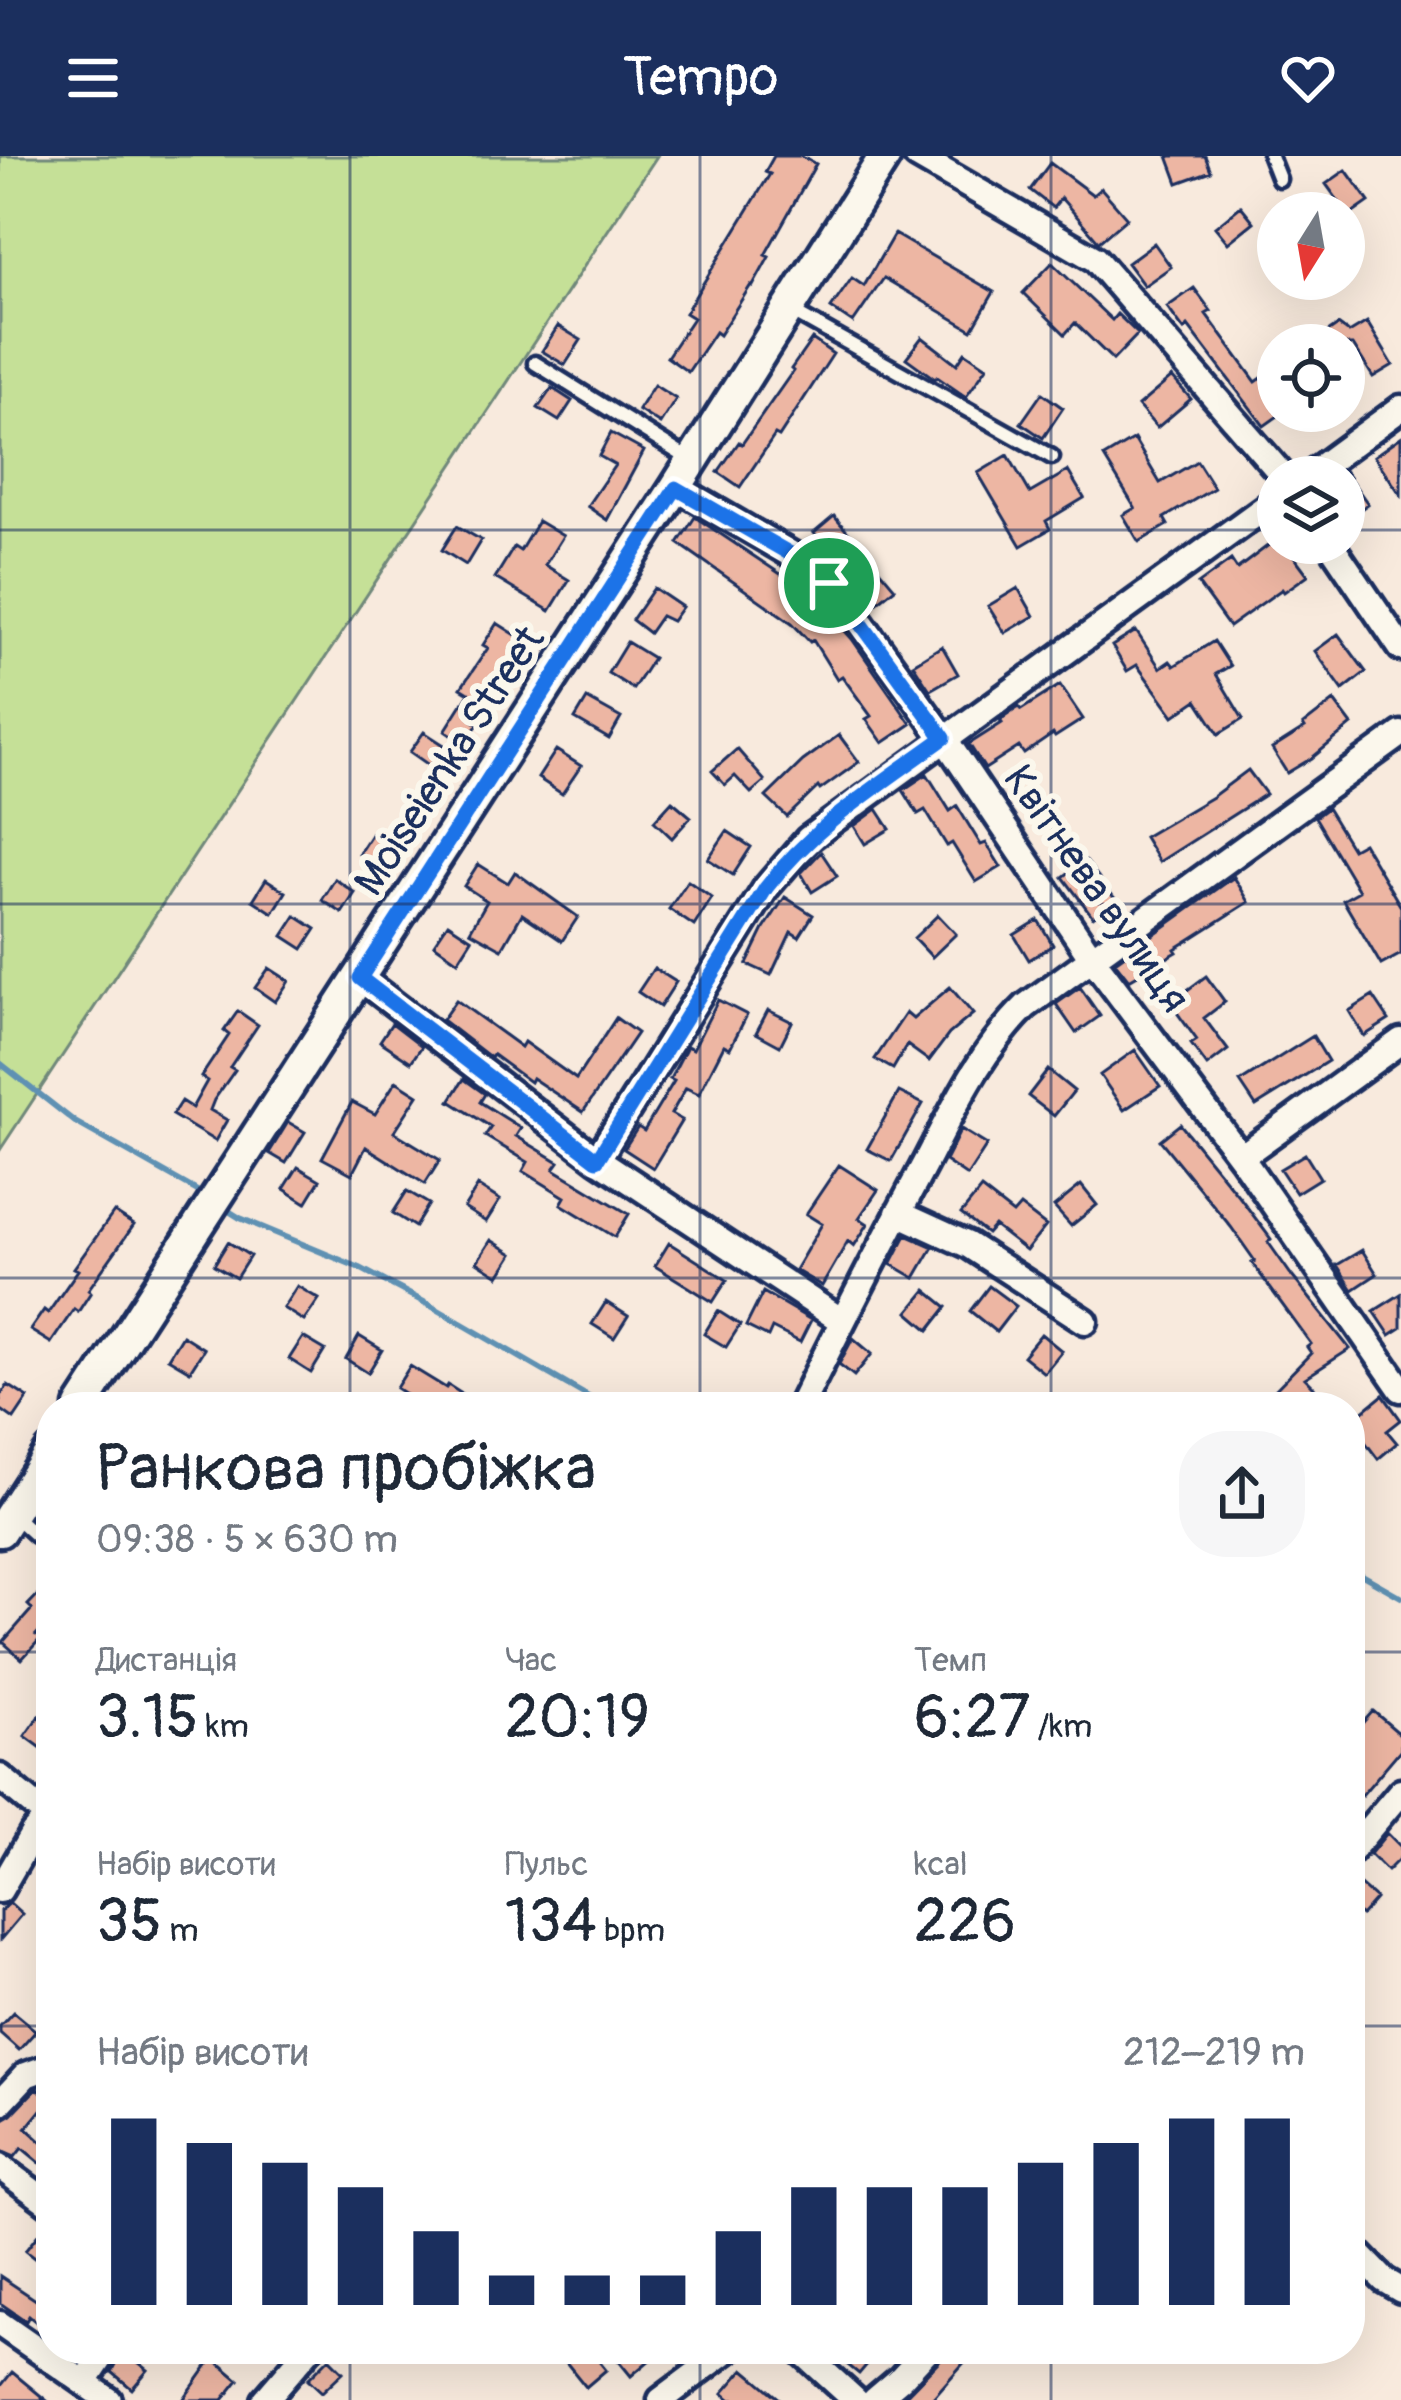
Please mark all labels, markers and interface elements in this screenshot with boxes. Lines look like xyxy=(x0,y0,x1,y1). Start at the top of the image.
text: Tempo xyxy=(623,44,778,112)
icon: menu xyxy=(60,45,126,111)
icon: heart xyxy=(1275,45,1341,111)
north arrow xyxy=(1257,192,1365,300)
map controls xyxy=(1257,192,1365,564)
button: locate xyxy=(1257,324,1365,432)
button: layers xyxy=(1257,456,1365,564)
pin xyxy=(778,532,880,634)
icon: arrive xyxy=(796,550,862,616)
street label: Moiseienka Street xyxy=(344,616,557,906)
street label: Квітнева вулиця xyxy=(992,755,1200,1023)
text: Ранкова пробіжка xyxy=(96,1428,596,1511)
button: share xyxy=(1179,1431,1305,1557)
text: 09:38 · 5 × 630 m xyxy=(96,1515,398,1564)
text: Дистанція xyxy=(96,1640,237,1681)
text: Час xyxy=(505,1640,557,1681)
text: Темп xyxy=(914,1640,987,1681)
text: 3.15 xyxy=(96,1681,199,1756)
text: 20:19 xyxy=(505,1681,650,1756)
text: 6:27 xyxy=(914,1681,1030,1756)
text: km xyxy=(199,1706,249,1747)
text: /km xyxy=(1030,1706,1092,1747)
text: Набір висоти xyxy=(96,1844,275,1885)
text: Пульс xyxy=(505,1844,588,1885)
text: kcal xyxy=(914,1844,968,1885)
text: 35 xyxy=(96,1885,162,1960)
text: 134 xyxy=(505,1885,597,1960)
text: 226 xyxy=(914,1885,1016,1960)
text: m xyxy=(162,1910,198,1951)
text: bpm xyxy=(597,1910,665,1951)
text: Набір висоти xyxy=(96,2028,308,2077)
text: 212–219 m xyxy=(1123,2028,1305,2077)

